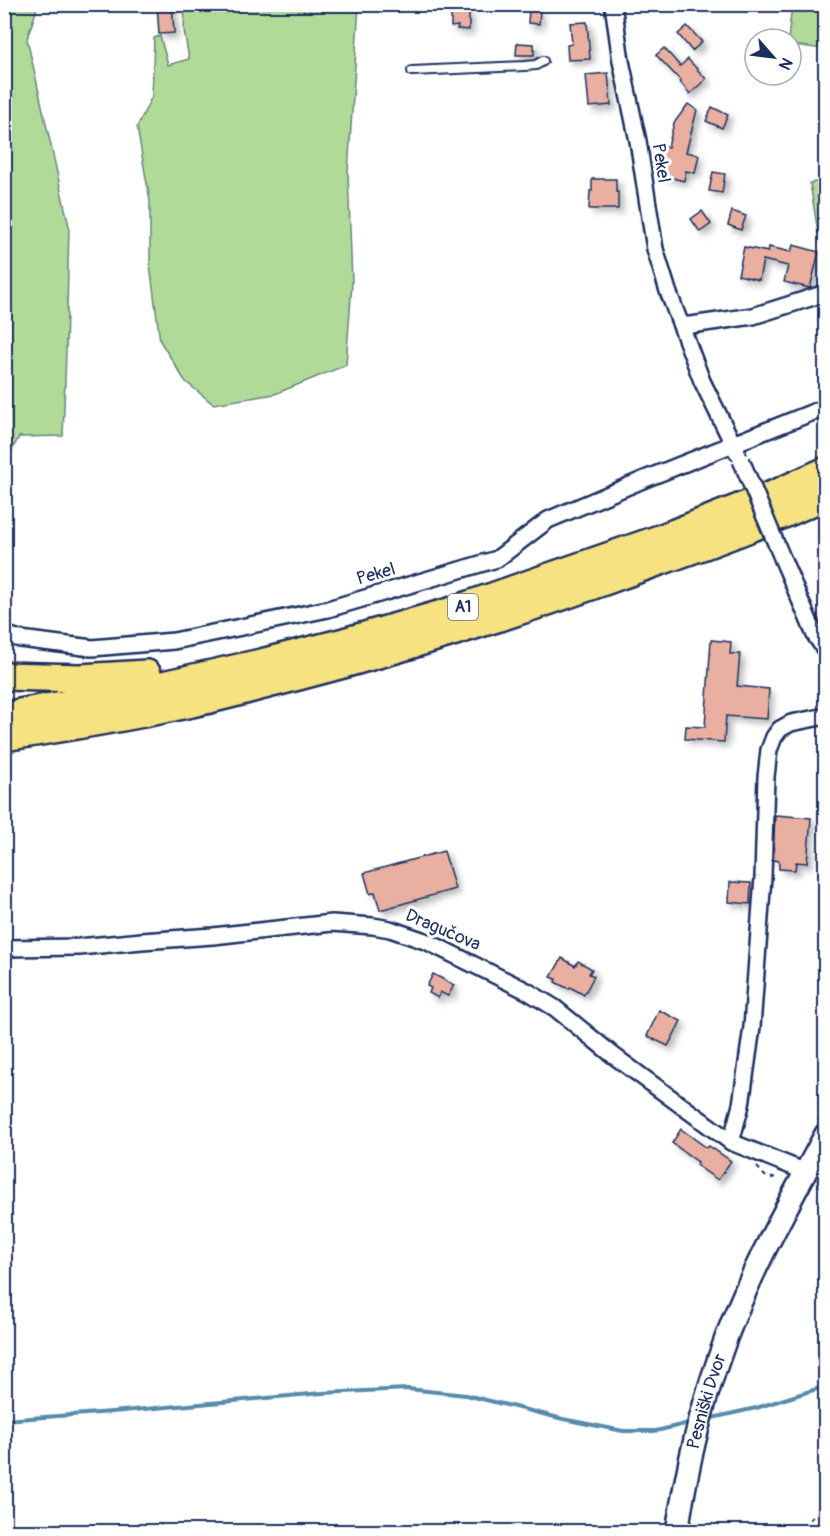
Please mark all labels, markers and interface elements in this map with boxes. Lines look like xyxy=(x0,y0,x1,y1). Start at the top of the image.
north arrow xyxy=(743,27,803,87)
text: N xyxy=(774,54,797,73)
street label: Pekel xyxy=(647,142,675,184)
street label: Pekel xyxy=(354,558,398,590)
road number: A1 xyxy=(448,594,478,620)
street label: Dragučova xyxy=(402,904,484,956)
street label: Pesniški Dvor xyxy=(682,1350,731,1451)

